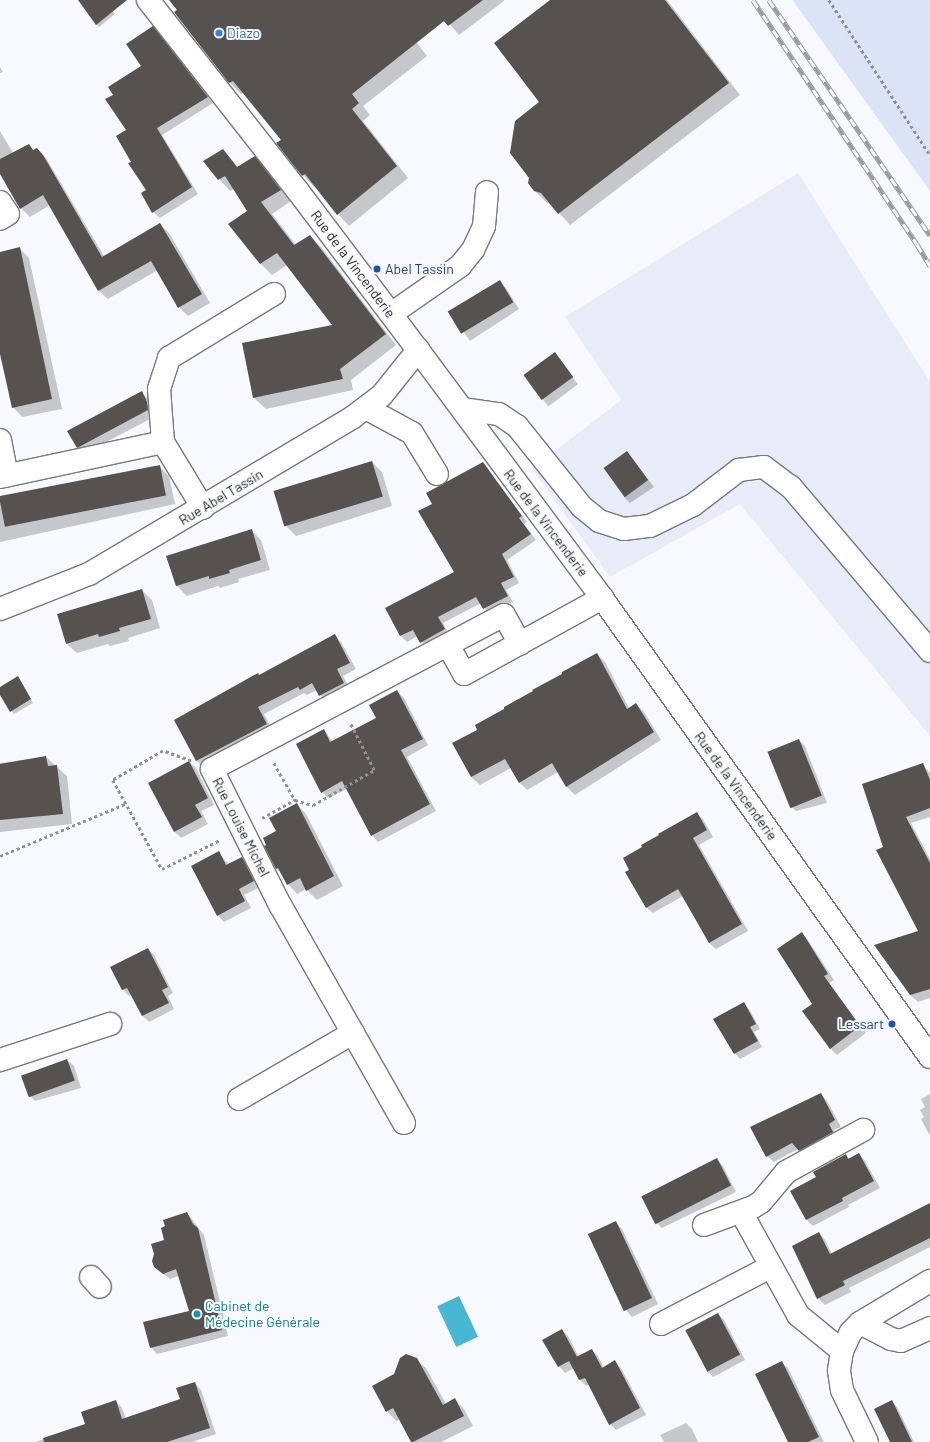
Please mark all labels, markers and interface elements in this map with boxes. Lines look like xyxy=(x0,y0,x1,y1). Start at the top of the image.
place label: Diazo xyxy=(227,25,260,41)
marker: Diazo xyxy=(214,28,224,38)
street label: Rue de la Vincenderie xyxy=(307,207,399,321)
place label: Abel Tassin xyxy=(385,261,454,277)
marker: Abel Tassin xyxy=(372,264,382,274)
street label: Rue Abel Tassin xyxy=(176,465,266,529)
street label: Rue de la Vincenderie xyxy=(500,466,592,580)
street label: Rue de la Vincenderie xyxy=(691,728,781,844)
street label: Rue Louise Michel xyxy=(209,775,273,879)
place label: Lessart xyxy=(838,1016,884,1032)
marker: Lessart xyxy=(887,1019,897,1029)
place label: Cabinet de Médecine Générale xyxy=(205,1298,320,1330)
marker: Cabinet de Médecine Générale xyxy=(192,1309,202,1319)

